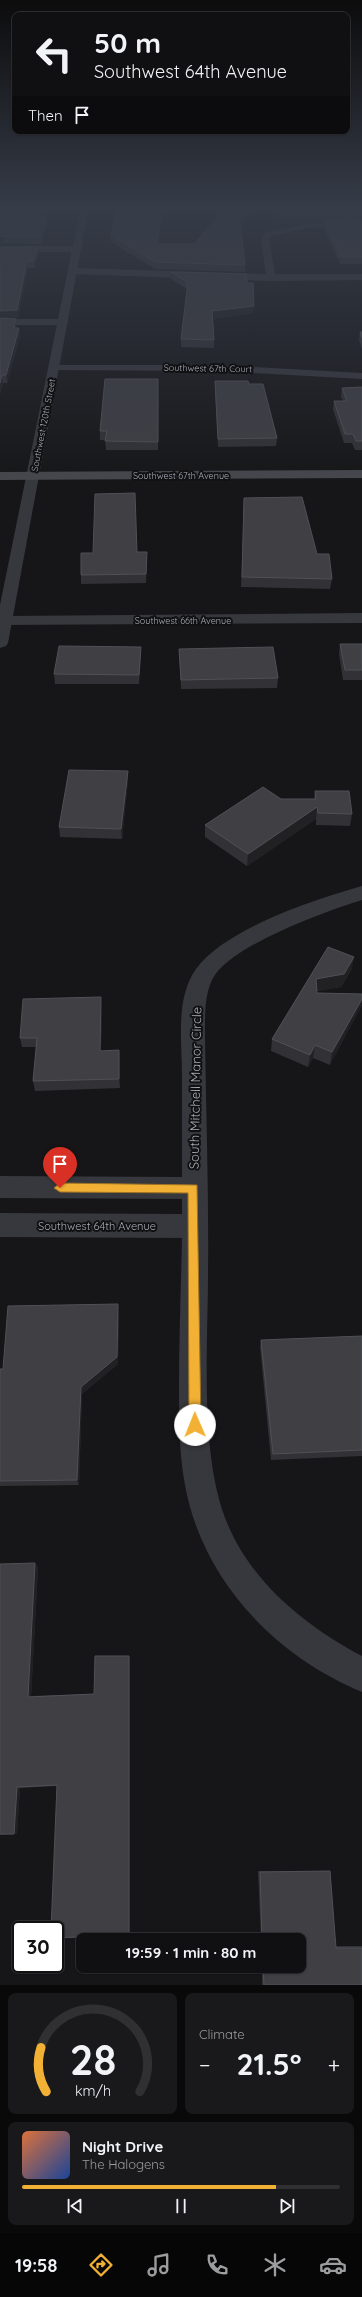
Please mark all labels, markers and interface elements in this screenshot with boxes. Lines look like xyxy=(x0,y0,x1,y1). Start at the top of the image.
text: 50 m xyxy=(94,25,161,60)
icon: left xyxy=(28,28,80,80)
text: Southwest 64th Avenue xyxy=(94,60,287,83)
icon: arrive xyxy=(71,104,93,126)
text: Then xyxy=(28,106,63,125)
street label: Southwest 67th Court xyxy=(164,362,252,374)
street label: Southwest 120th Street xyxy=(29,378,57,472)
street label: Southwest 67th Avenue xyxy=(133,470,229,481)
street label: Southwest 66th Avenue xyxy=(135,615,231,626)
street label: South Mitchell Manor Circle xyxy=(186,1007,204,1169)
pin xyxy=(43,1147,77,1188)
icon: arrive xyxy=(49,1153,71,1175)
street label: Southwest 64th Avenue xyxy=(38,1219,156,1233)
position arrow xyxy=(174,1404,216,1446)
speed limit sign: 30 xyxy=(12,1921,64,1973)
text: 19:59 · 1 min · 80 m xyxy=(126,1943,256,1962)
text: Climate xyxy=(199,2026,245,2042)
text: 28 xyxy=(69,2032,116,2084)
text: 21.5° xyxy=(236,2045,302,2083)
text: − xyxy=(199,2051,210,2079)
text: + xyxy=(328,2051,340,2079)
text: km/h xyxy=(74,2081,111,2099)
text: Night Drive xyxy=(82,2137,163,2156)
text: The Halogens xyxy=(82,2156,165,2172)
icon: previous xyxy=(64,2195,86,2217)
icon: pause xyxy=(170,2195,192,2217)
icon: next xyxy=(276,2195,298,2217)
icon: directions xyxy=(87,2251,115,2279)
icon: music xyxy=(145,2251,173,2279)
icon: phone xyxy=(203,2251,231,2279)
icon: climate xyxy=(261,2251,289,2279)
icon: car xyxy=(319,2251,347,2279)
text: 19:58 xyxy=(15,2254,57,2277)

